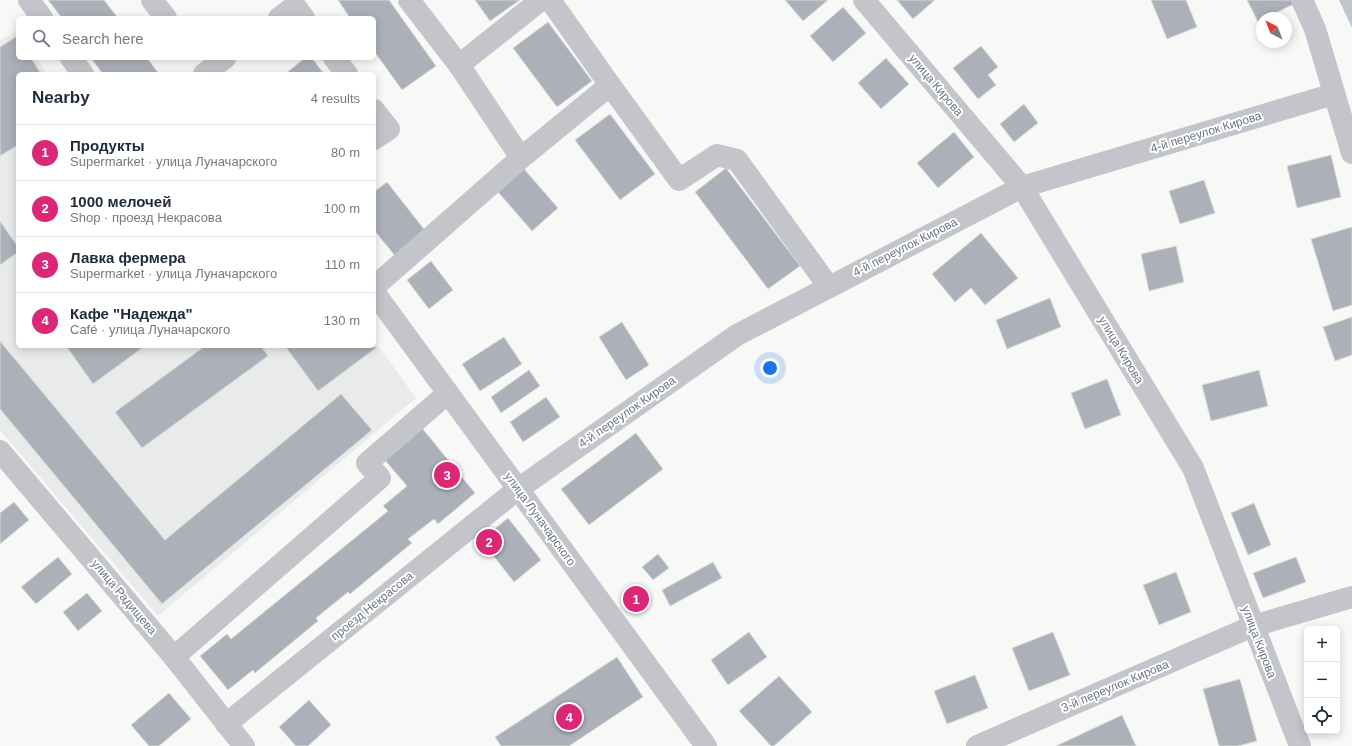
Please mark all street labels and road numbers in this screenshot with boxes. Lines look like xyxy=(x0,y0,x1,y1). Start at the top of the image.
street label: улица Кирова xyxy=(906,51,966,119)
street label: 4-й переулок Кирова xyxy=(1149,108,1263,156)
street label: 4-й переулок Кирова xyxy=(851,214,960,279)
street label: улица Кирова xyxy=(1095,314,1147,387)
street label: 4-й переулок Кирова xyxy=(576,373,678,451)
street label: улица Луначарского xyxy=(501,470,579,569)
street label: улица Радищева xyxy=(89,557,160,638)
street label: проезд Некрасова xyxy=(328,568,416,643)
street label: улица Кирова xyxy=(1239,604,1279,680)
street label: 3-й переулок Кирова xyxy=(1059,657,1171,715)

